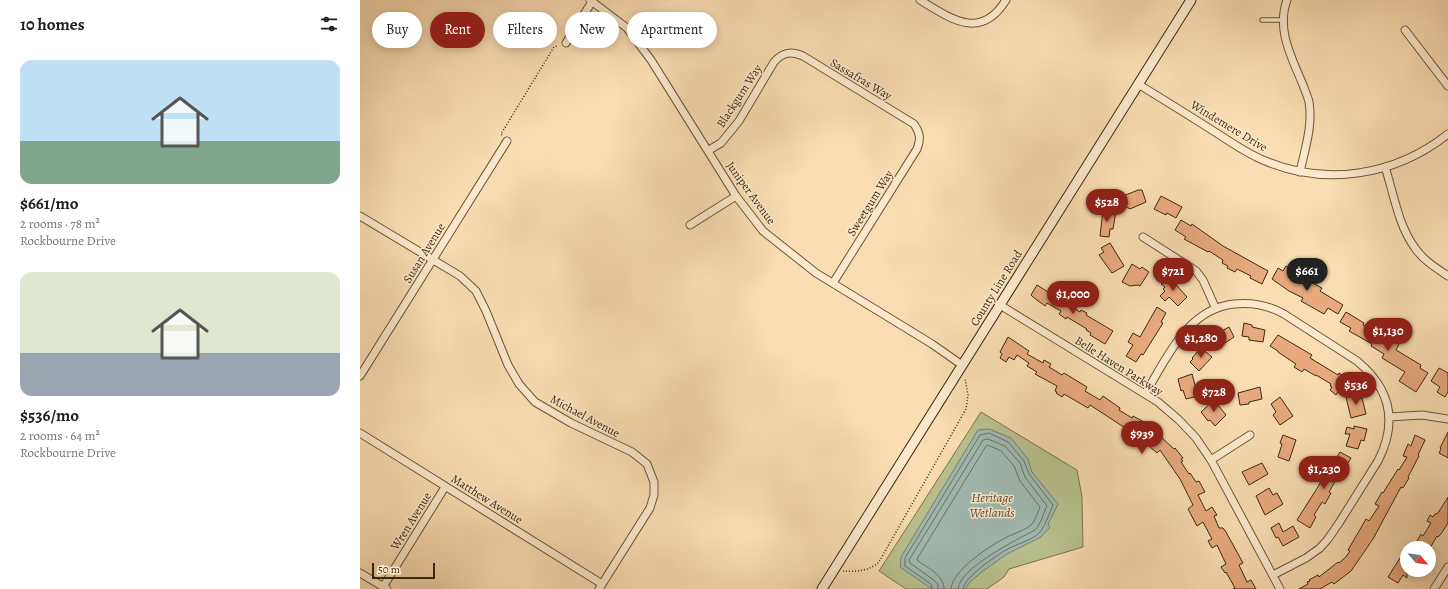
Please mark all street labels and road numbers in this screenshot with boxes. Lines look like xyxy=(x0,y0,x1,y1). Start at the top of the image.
street label: Sassafras Way xyxy=(827,54,895,104)
street label: Blackgum Way xyxy=(713,61,766,131)
street label: Windemere Drive xyxy=(1187,96,1270,155)
street label: Juniper Avenue xyxy=(723,158,779,228)
street label: Sweetgum Way xyxy=(843,166,897,239)
street label: Susan Avenue xyxy=(399,220,449,286)
street label: County Line Road xyxy=(966,246,1026,329)
street label: Belle Haven Parkway xyxy=(1072,332,1167,400)
street label: Michael Avenue xyxy=(547,391,623,441)
street label: Matthew Avenue xyxy=(448,471,526,527)
street label: Wren Avenue xyxy=(386,489,435,554)

